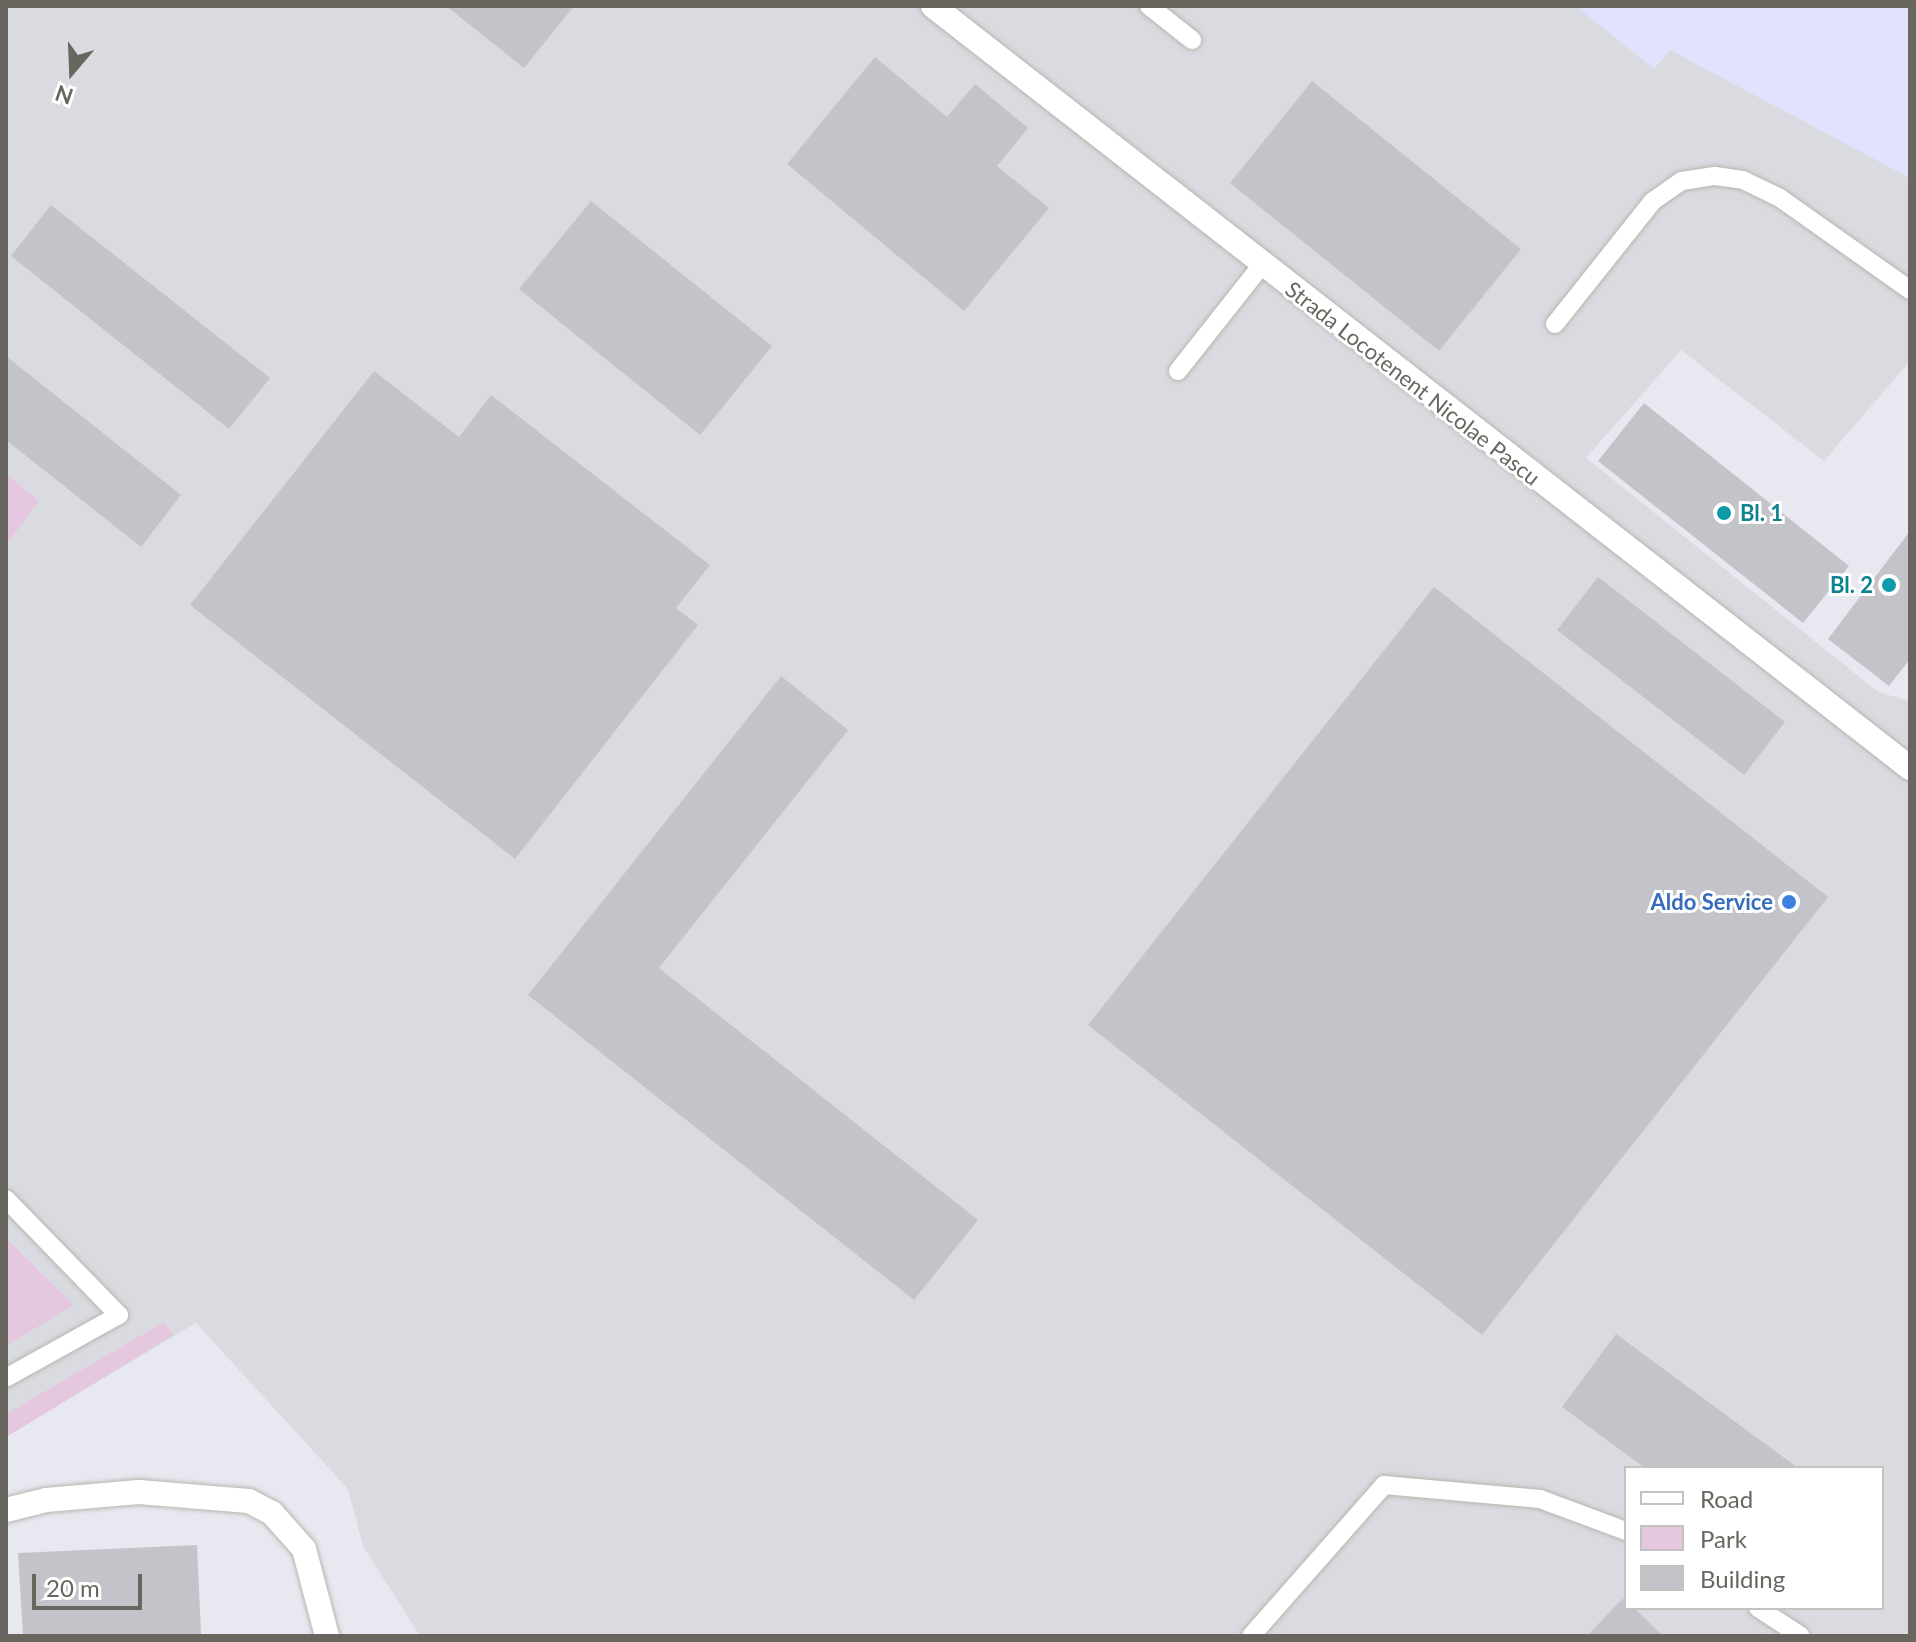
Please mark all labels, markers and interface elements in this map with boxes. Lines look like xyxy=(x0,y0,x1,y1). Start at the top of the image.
north arrow xyxy=(32,32,112,112)
text: N xyxy=(52,80,76,111)
street label: Strada Locotenent Nicolae Pascu xyxy=(1280,275,1546,491)
place label: Bl. 1 xyxy=(1740,500,1783,526)
marker: Bl. 1 xyxy=(1715,504,1733,522)
place label: Bl. 2 xyxy=(1830,572,1873,598)
marker: Bl. 2 xyxy=(1880,576,1898,594)
place label: Aldo Service xyxy=(1650,889,1773,915)
marker: Aldo Service xyxy=(1780,893,1798,911)
legend xyxy=(1624,1466,1884,1610)
text: Road xyxy=(1700,1484,1753,1513)
text: Park xyxy=(1700,1524,1747,1553)
scale bar xyxy=(36,1558,146,1608)
text: Building xyxy=(1700,1564,1785,1593)
text: 20 m xyxy=(46,1573,100,1602)

